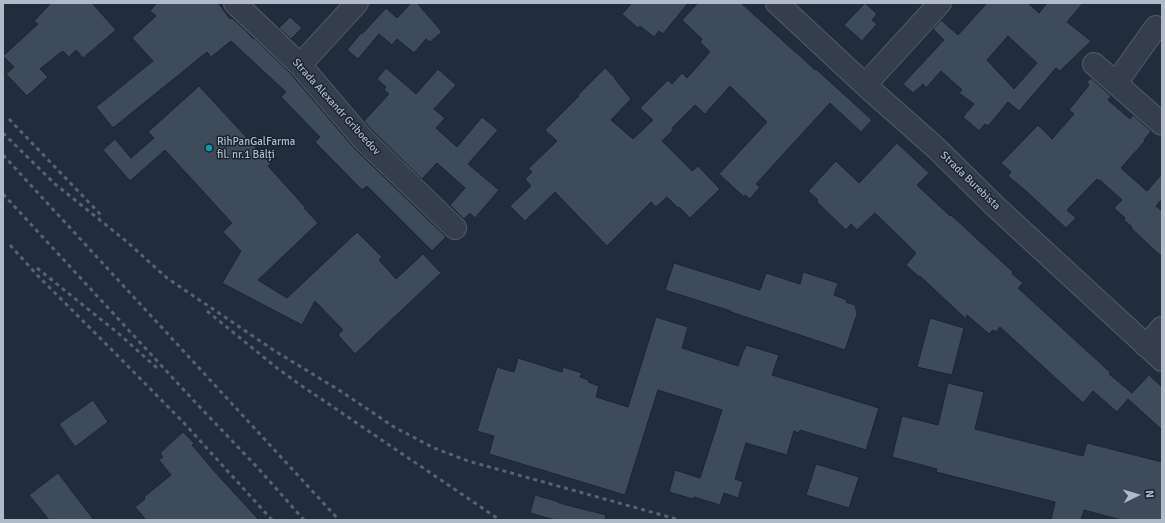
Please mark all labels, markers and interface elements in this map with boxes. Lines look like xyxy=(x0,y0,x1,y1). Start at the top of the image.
street label: Strada Alexandr Griboedov xyxy=(289,56,383,158)
place label: RihPanGalFarma fil. nr.1 Bălți xyxy=(217,135,295,161)
marker: RihPanGalFarma fil. nr.1 Bălți xyxy=(204,143,214,153)
street label: Strada Burebista xyxy=(937,149,1003,213)
north arrow xyxy=(1117,475,1157,515)
text: N xyxy=(1143,490,1156,498)

